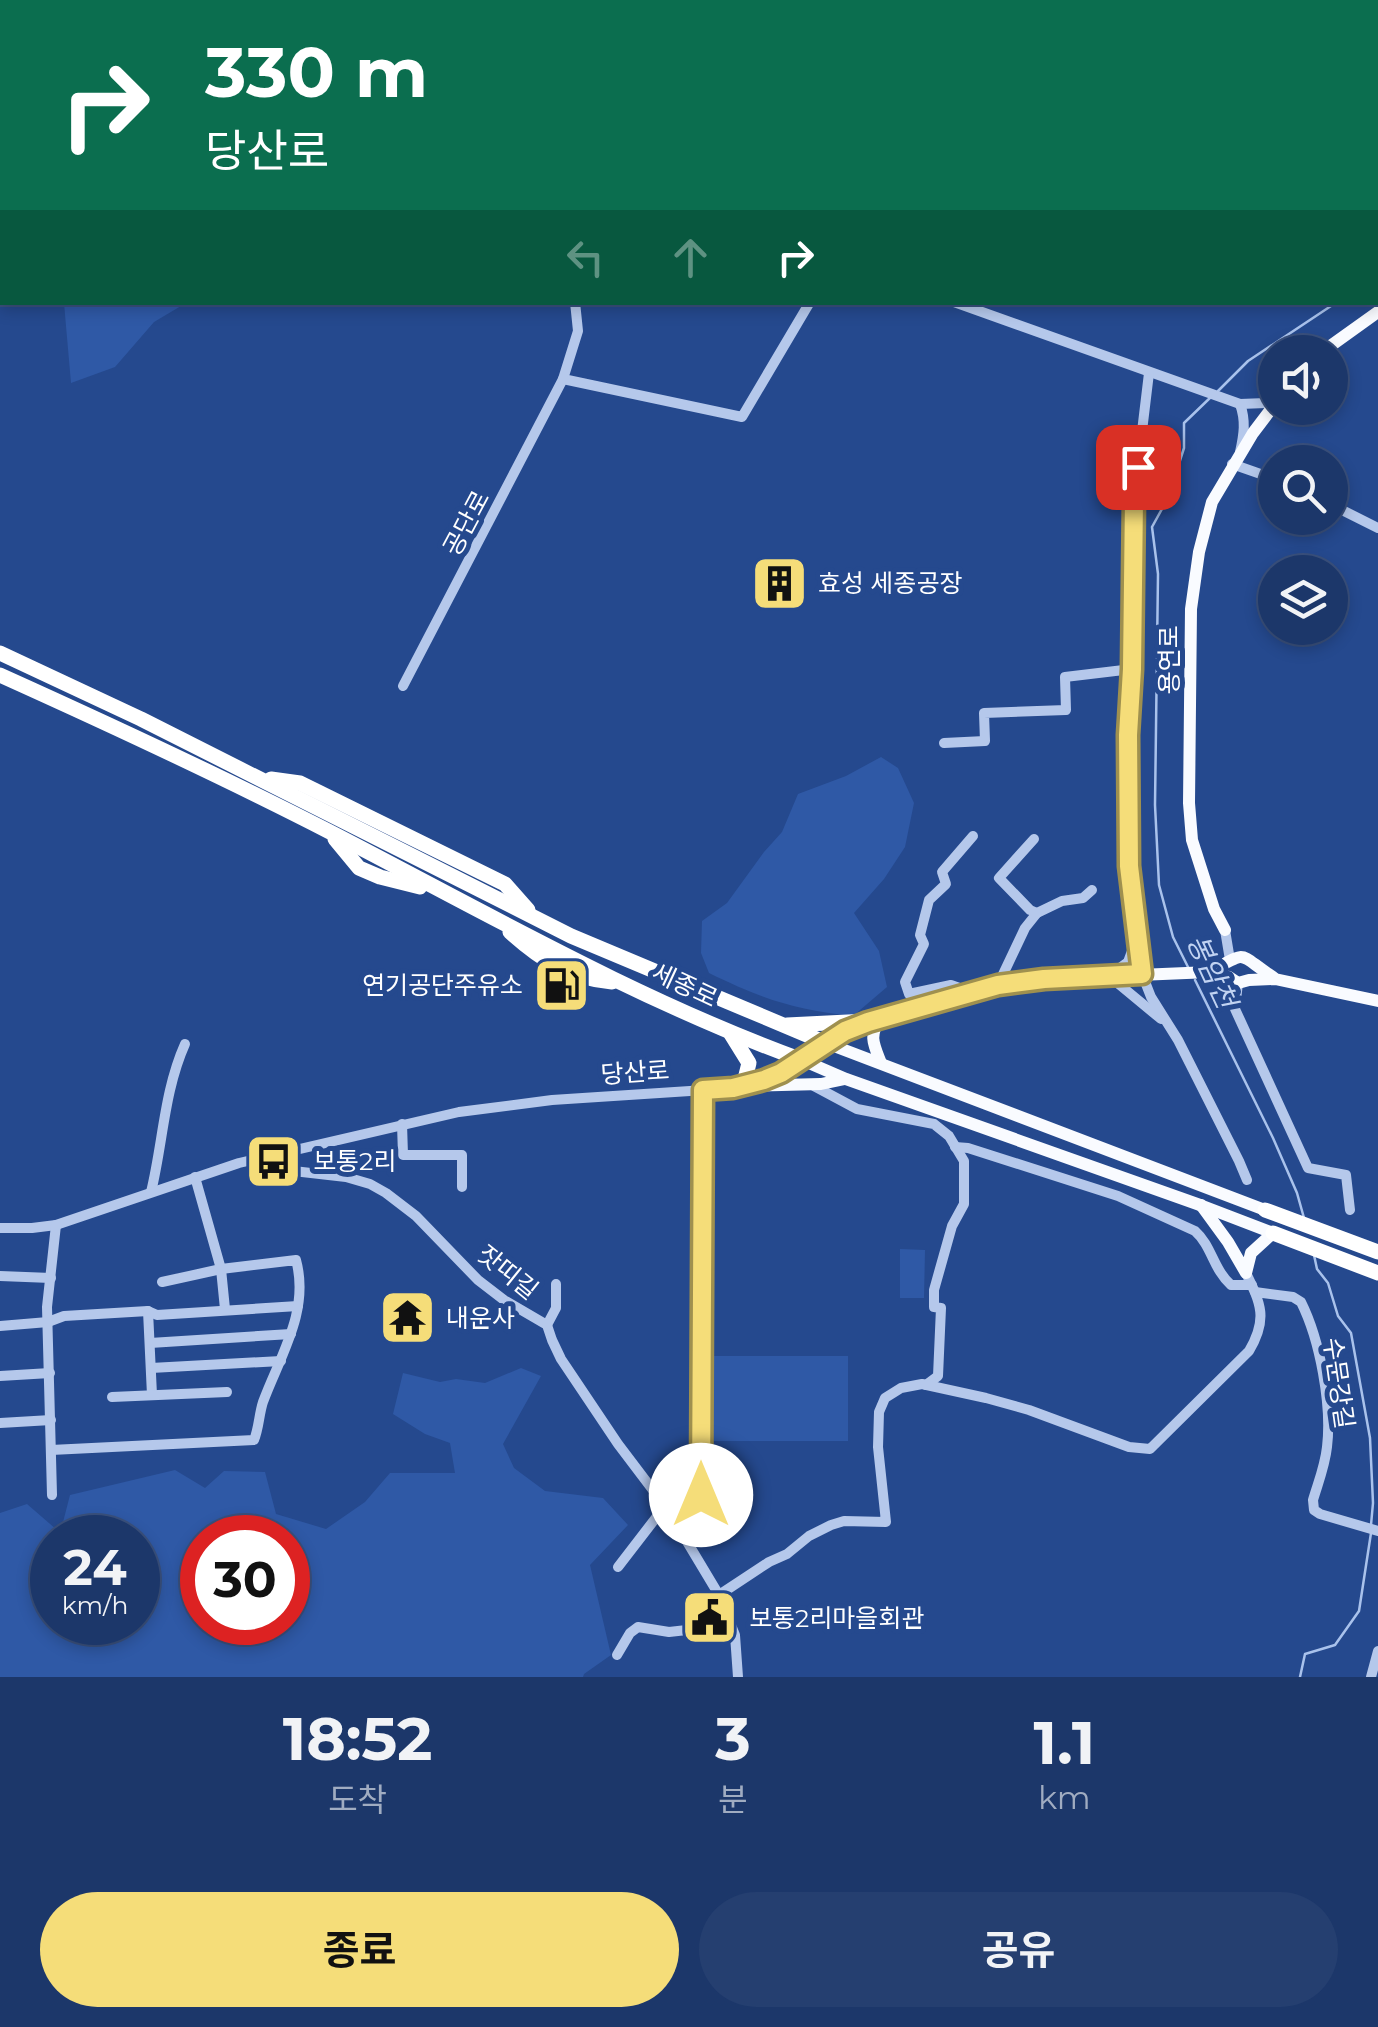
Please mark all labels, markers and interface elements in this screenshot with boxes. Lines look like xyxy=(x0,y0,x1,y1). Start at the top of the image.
text: 330 m xyxy=(205,29,428,115)
icon: right xyxy=(40,40,170,170)
text: 당산로 xyxy=(205,123,329,178)
icon: left xyxy=(558,230,613,285)
icon: ahead xyxy=(663,230,718,285)
icon: right xyxy=(768,230,823,285)
map controls xyxy=(1258,335,1348,645)
button: sound xyxy=(1258,335,1348,425)
pin xyxy=(1096,425,1181,510)
icon: arrive xyxy=(1111,440,1166,495)
button: search xyxy=(1258,445,1348,535)
street label: 공단로 xyxy=(437,485,495,561)
building icon: 효성 세종공장 xyxy=(749,553,809,613)
button: layers xyxy=(1258,555,1348,645)
place label: 효성 세종공장 xyxy=(818,568,963,598)
street label: 용연로 xyxy=(1154,625,1184,695)
water label: 봉암천 xyxy=(1180,929,1245,1016)
fuel station icon: 연기공단주유소 xyxy=(532,955,592,1015)
street label: 세종로 xyxy=(647,957,723,1013)
place label: 연기공단주유소 xyxy=(362,970,523,1000)
street label: 당산로 xyxy=(600,1055,670,1089)
bus stop icon: 보통2리 xyxy=(244,1131,304,1191)
place label: 보통2리 xyxy=(313,1146,396,1176)
street label: 잣띠길 xyxy=(472,1239,544,1305)
temple icon: 내운사 xyxy=(377,1288,437,1348)
place label: 내운사 xyxy=(446,1303,515,1333)
street label: 수문강길 xyxy=(1318,1335,1360,1431)
position arrow xyxy=(649,1443,753,1547)
speed limit sign: 30 xyxy=(180,1515,310,1645)
text: 24 xyxy=(63,1537,127,1598)
public building icon: 보통2리마을회관 xyxy=(680,1588,740,1648)
text: km/h xyxy=(62,1590,128,1620)
place label: 보통2리마을회관 xyxy=(749,1603,924,1633)
text: 18:52 xyxy=(283,1702,432,1775)
text: 3 xyxy=(715,1702,751,1775)
text: 1.1 xyxy=(1033,1706,1095,1779)
text: km xyxy=(1038,1778,1091,1817)
text: 도착 xyxy=(328,1780,387,1819)
text: 분 xyxy=(718,1780,748,1819)
button: 종료 xyxy=(40,1892,679,2007)
button: 공유 xyxy=(699,1892,1338,2007)

